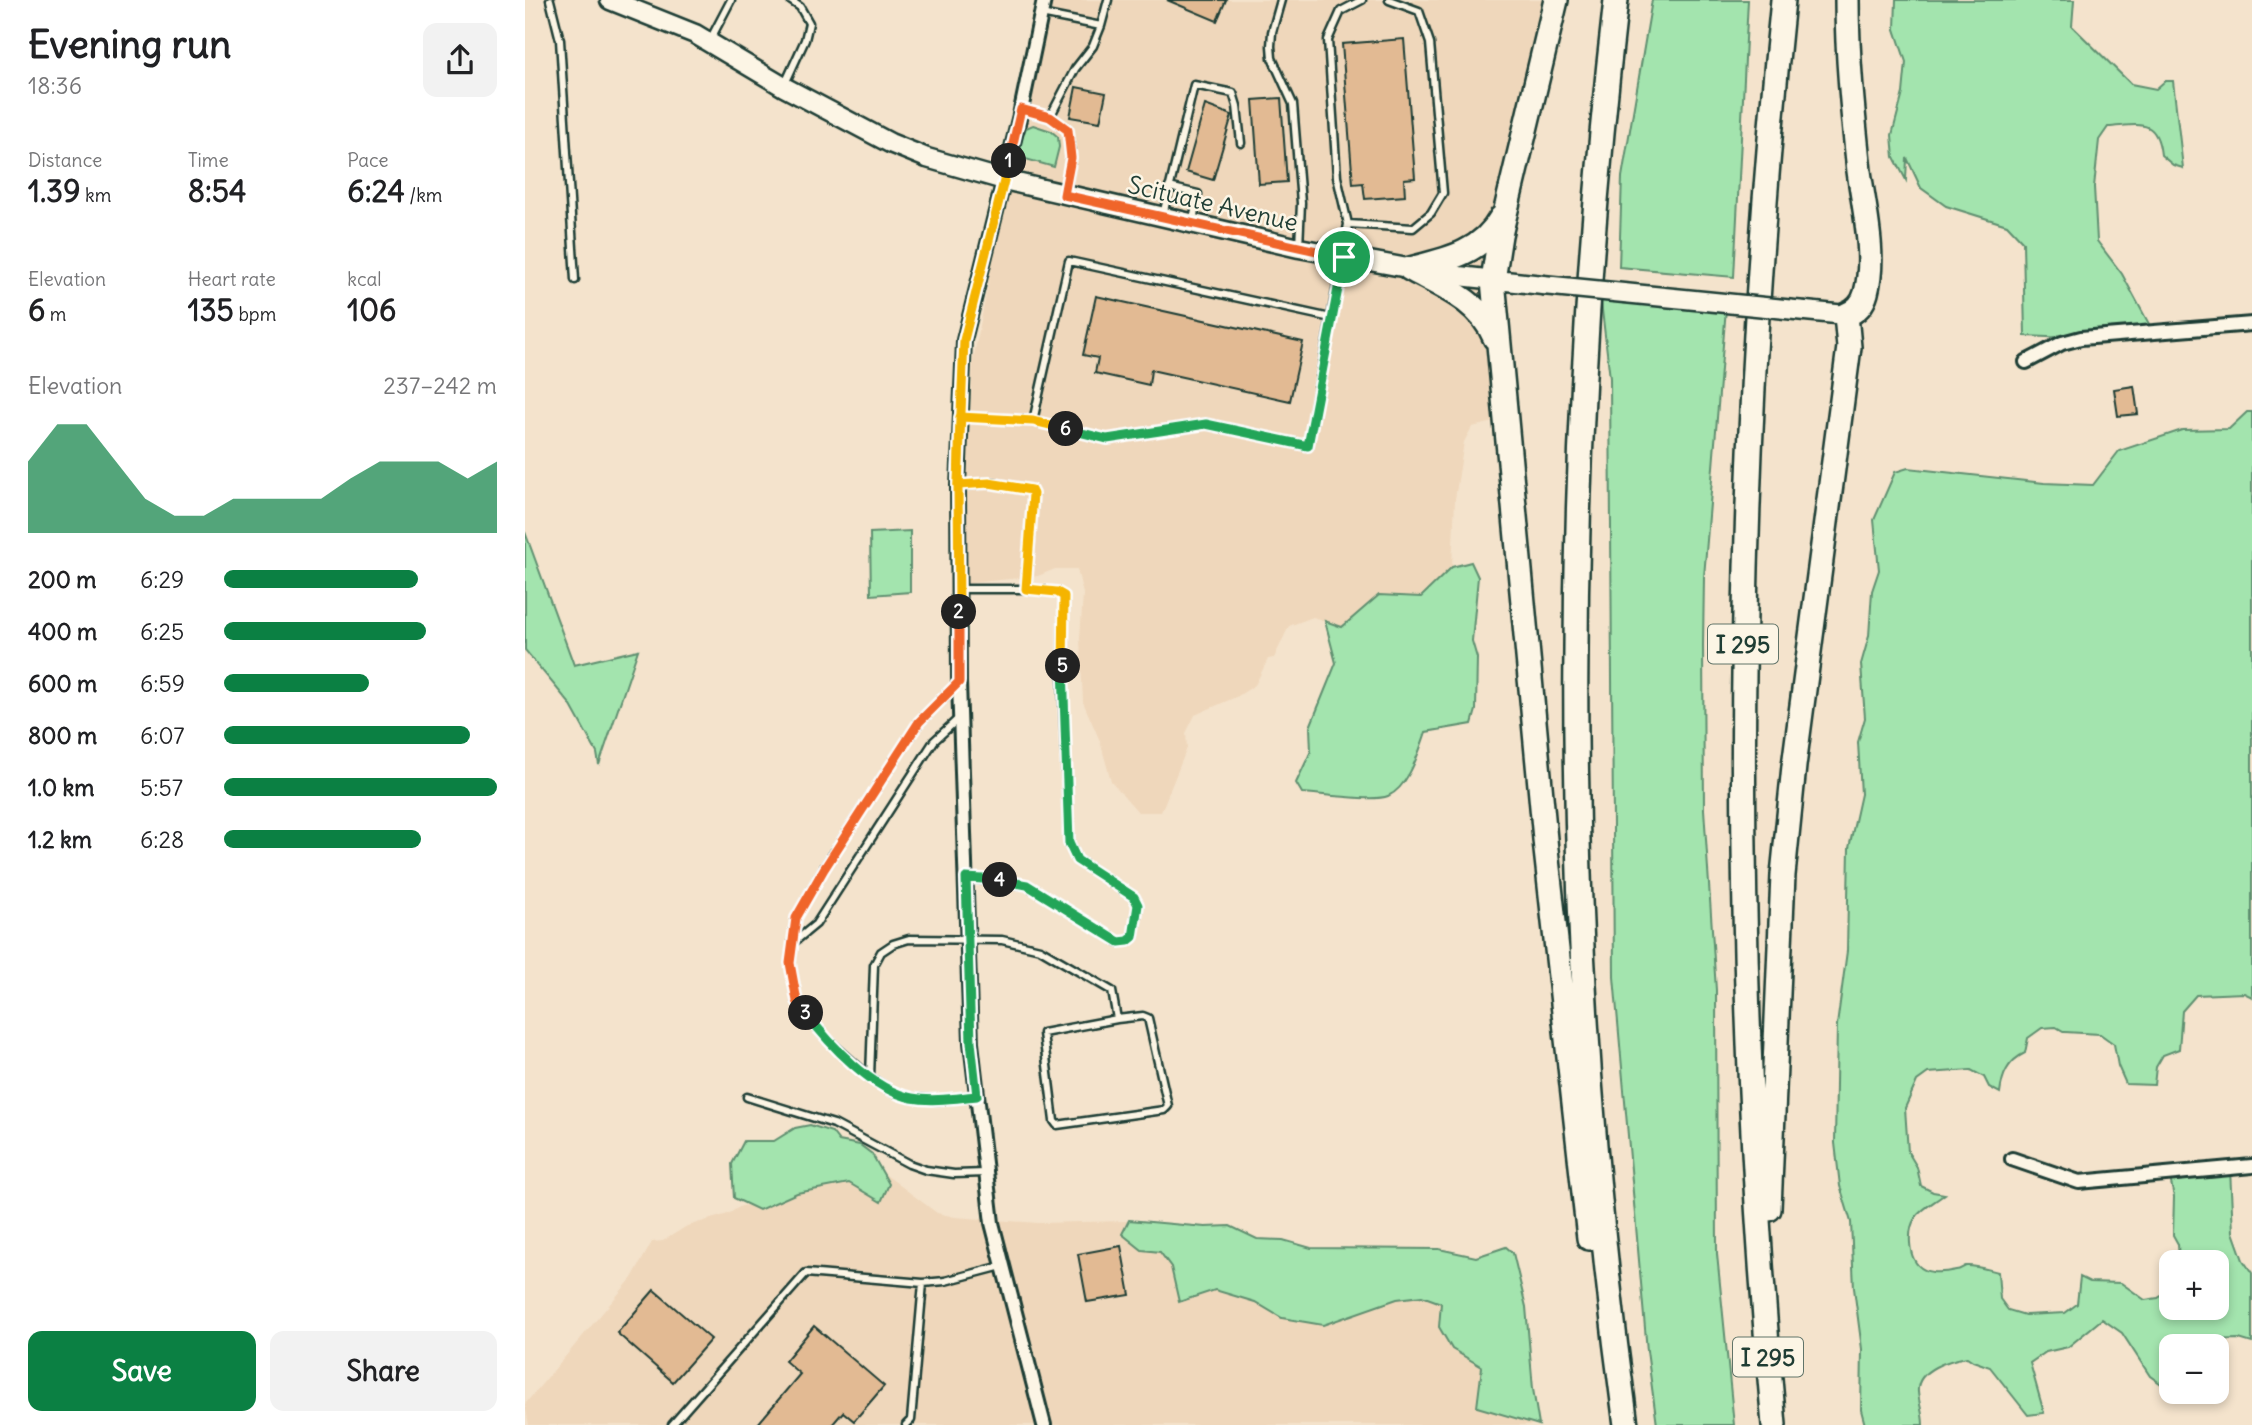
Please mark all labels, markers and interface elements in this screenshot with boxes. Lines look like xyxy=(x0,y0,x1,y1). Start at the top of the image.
text: Evening run xyxy=(28,21,231,68)
button: share xyxy=(423,23,497,97)
text: 18:36 xyxy=(28,71,82,100)
pin: 1 xyxy=(991,144,1027,178)
text: Distance xyxy=(28,148,102,172)
text: Time xyxy=(188,148,229,172)
text: Pace xyxy=(347,148,389,172)
text: 1 xyxy=(1005,148,1012,172)
street label: Scituate Avenue xyxy=(1125,169,1301,237)
text: 1.39 xyxy=(28,172,80,210)
text: 8:54 xyxy=(188,172,246,210)
text: 6:24 xyxy=(347,172,405,210)
text: km xyxy=(80,183,111,207)
text: /km xyxy=(405,183,443,207)
pin xyxy=(1314,227,1374,287)
icon: arrive xyxy=(1325,238,1363,276)
text: Elevation xyxy=(28,267,106,291)
text: Heart rate xyxy=(188,267,276,291)
text: kcal xyxy=(347,267,382,291)
text: 6 xyxy=(28,291,45,329)
text: 135 xyxy=(188,291,234,329)
text: 106 xyxy=(347,291,396,329)
text: m xyxy=(45,302,67,326)
text: bpm xyxy=(234,302,276,326)
text: Elevation xyxy=(28,371,122,400)
text: 237–242 m xyxy=(383,371,497,400)
pin: 6 xyxy=(1049,412,1083,446)
text: 6 xyxy=(1060,416,1071,440)
text: 200 m xyxy=(28,565,97,594)
text: 6:29 xyxy=(140,565,184,594)
pin: 2 xyxy=(941,594,977,630)
text: 2 xyxy=(953,599,964,623)
text: 400 m xyxy=(28,617,97,646)
text: 6:25 xyxy=(140,617,184,646)
road number: I 295 xyxy=(1708,624,1778,664)
pin: 5 xyxy=(1045,648,1081,684)
text: 5 xyxy=(1057,653,1068,677)
text: 600 m xyxy=(28,669,97,698)
text: 6:59 xyxy=(140,669,185,698)
text: 800 m xyxy=(28,721,97,750)
text: 6:07 xyxy=(140,721,185,750)
text: 1.0 km xyxy=(28,773,94,802)
text: 5:57 xyxy=(140,773,183,802)
text: 1.2 km xyxy=(28,825,92,854)
text: 6:28 xyxy=(140,825,184,854)
pin: 4 xyxy=(983,862,1017,898)
text: 4 xyxy=(994,867,1005,891)
pin: 3 xyxy=(789,996,823,1030)
text: 3 xyxy=(800,1000,811,1024)
map controls xyxy=(2159,1250,2229,1404)
button: + xyxy=(2159,1250,2229,1320)
button: Save xyxy=(28,1331,256,1411)
button: Share xyxy=(270,1331,497,1411)
button: − xyxy=(2159,1334,2229,1404)
road number: I 295 xyxy=(1733,1338,1803,1376)

